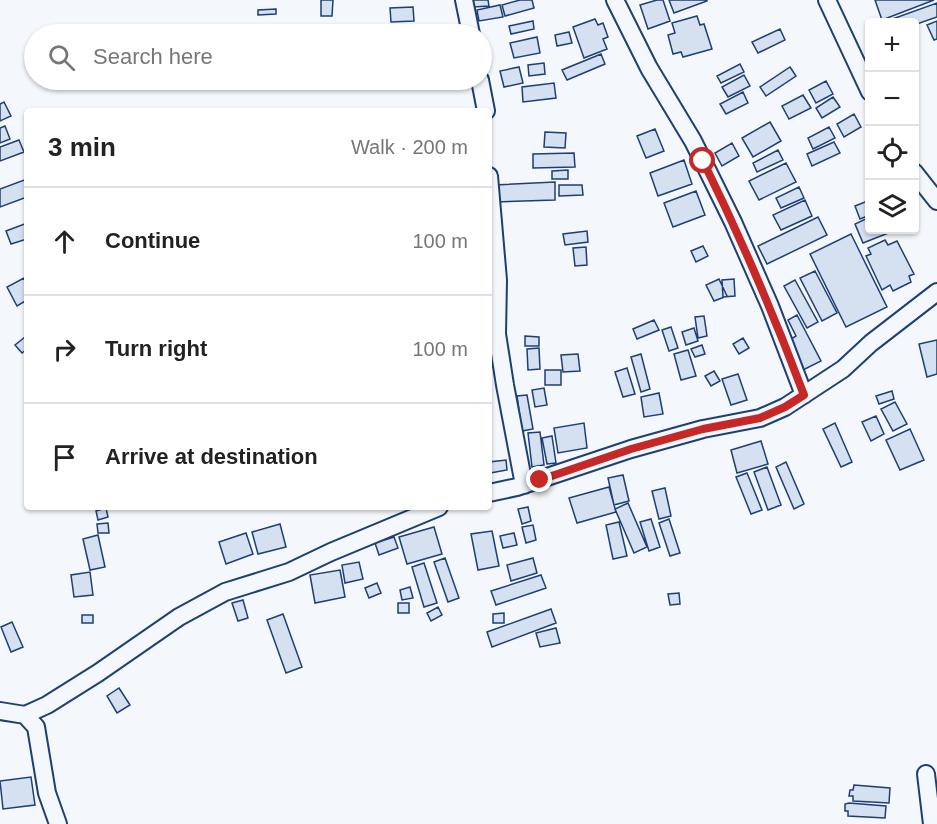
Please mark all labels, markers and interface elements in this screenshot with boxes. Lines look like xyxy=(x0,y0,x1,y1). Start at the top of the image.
map controls xyxy=(865,18,919,234)
button: + xyxy=(865,18,919,72)
search box xyxy=(24,24,492,90)
icon: search xyxy=(45,41,78,74)
text: Search here xyxy=(93,44,213,69)
button: − xyxy=(865,72,919,126)
button: locate xyxy=(865,126,919,180)
text: 3 min xyxy=(48,132,116,162)
text: Walk · 200 m xyxy=(351,136,468,158)
route start xyxy=(689,147,715,173)
button: layers xyxy=(865,180,919,234)
icon: ahead xyxy=(48,225,81,258)
text: Continue xyxy=(105,228,200,253)
text: 100 m xyxy=(412,230,468,252)
icon: right xyxy=(48,333,81,366)
text: Turn right xyxy=(105,336,207,361)
text: 100 m xyxy=(412,338,468,360)
icon: arrive xyxy=(48,441,81,474)
text: Arrive at destination xyxy=(105,444,318,469)
route end xyxy=(526,466,552,492)

